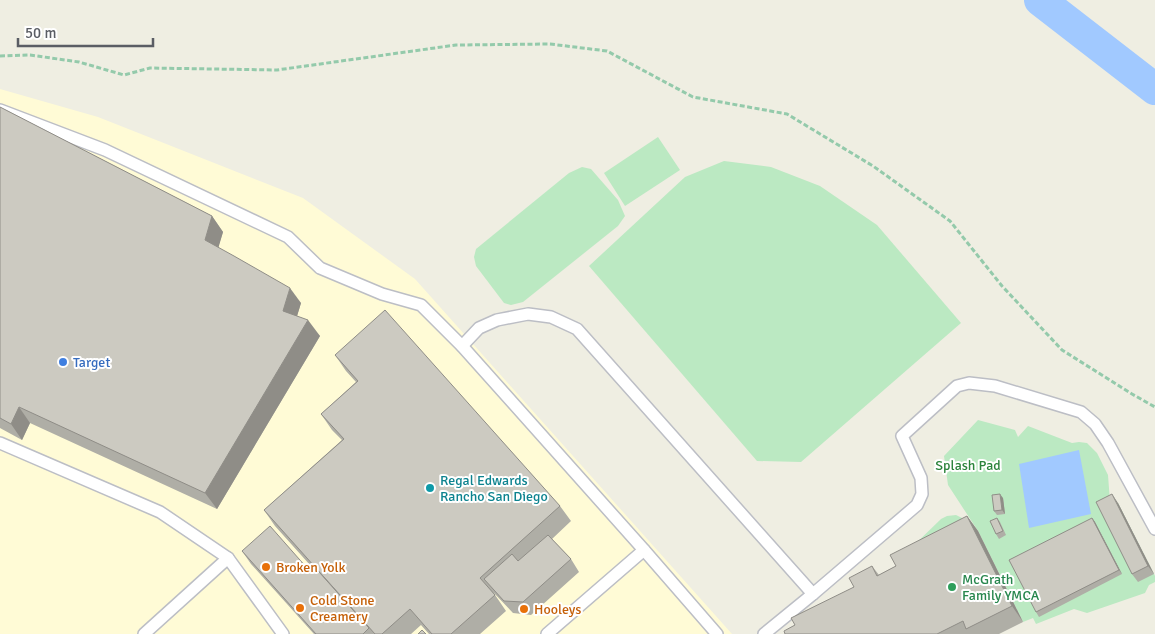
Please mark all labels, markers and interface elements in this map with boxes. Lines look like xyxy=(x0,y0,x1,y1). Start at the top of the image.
scale bar xyxy=(18,15,152,47)
text: 50 m xyxy=(25,24,56,42)
place label: Target xyxy=(73,354,110,371)
marker: Target xyxy=(57,356,69,368)
park label: Splash Pad xyxy=(935,457,1001,474)
place label: Regal Edwards Rancho San Diego xyxy=(440,472,548,505)
marker: Regal Edwards Rancho San Diego xyxy=(424,482,436,494)
place label: Broken Yolk xyxy=(276,559,346,576)
marker: Broken Yolk xyxy=(260,561,272,573)
place label: McGrath Family YMCA xyxy=(962,571,1040,604)
marker: McGrath Family YMCA xyxy=(946,581,958,593)
place label: Cold Stone Creamery xyxy=(310,592,375,625)
place label: Hooleys xyxy=(534,601,581,618)
marker: Cold Stone Creamery xyxy=(294,602,306,614)
marker: Hooleys xyxy=(518,603,530,615)

